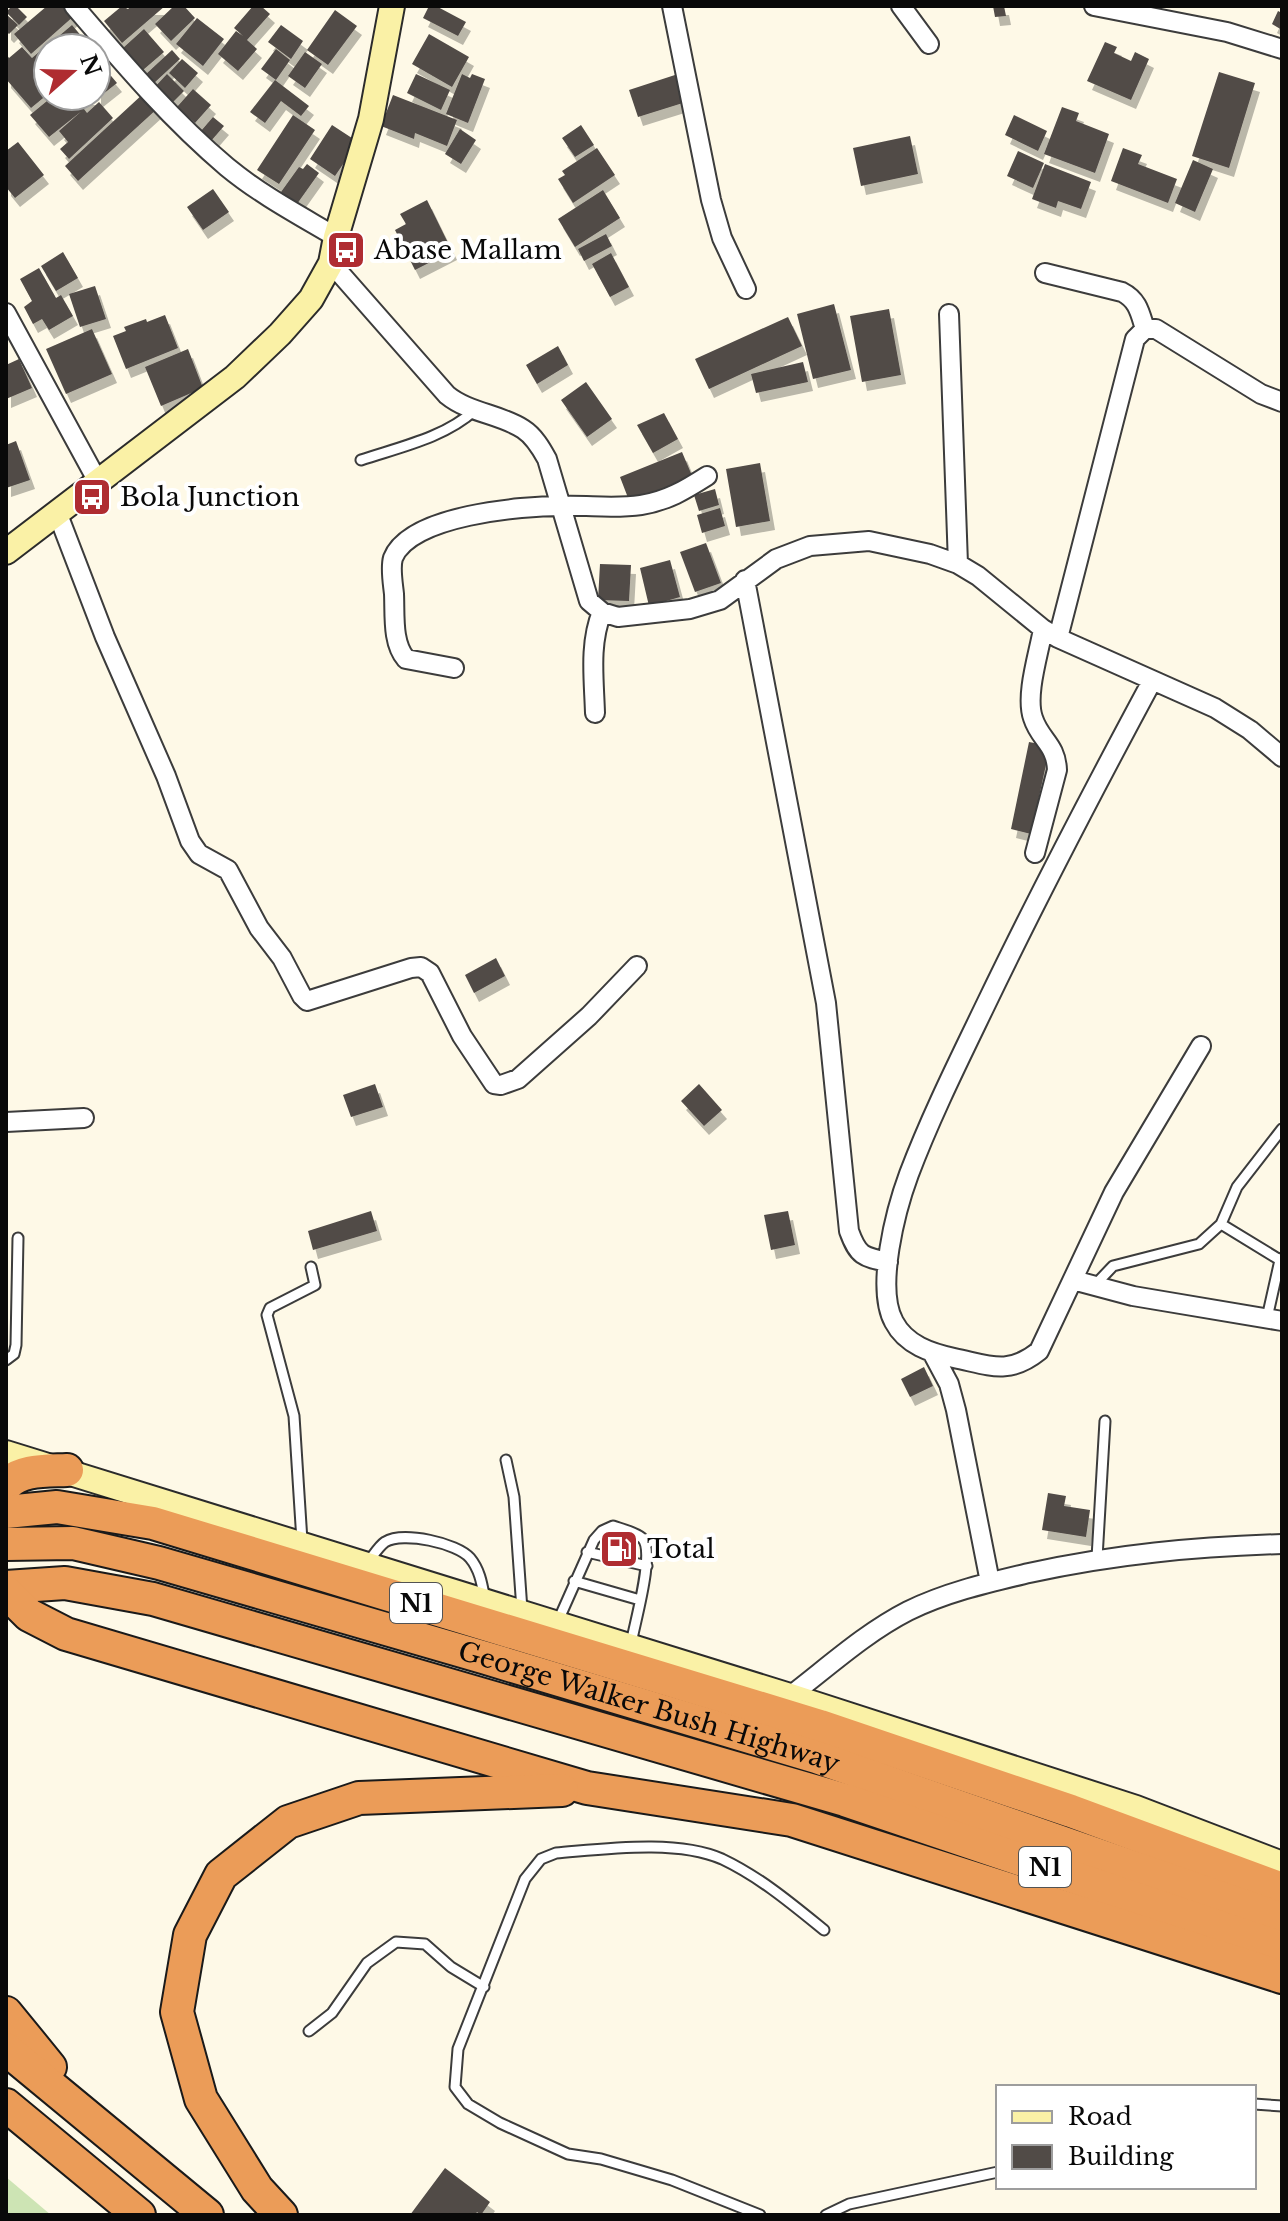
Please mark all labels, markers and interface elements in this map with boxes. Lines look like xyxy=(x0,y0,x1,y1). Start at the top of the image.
north arrow xyxy=(32,32,112,112)
text: N xyxy=(74,51,107,80)
bus stop icon: Abase Mallam xyxy=(325,229,367,271)
place label: Abase Mallam xyxy=(373,234,562,266)
bus stop icon: Bola Junction xyxy=(71,476,113,518)
place label: Bola Junction xyxy=(120,481,300,513)
fuel station icon: Total xyxy=(598,1528,640,1570)
place label: Total xyxy=(647,1533,715,1565)
road number: N1 xyxy=(390,1583,442,1623)
street label: George Walker Bush Highway xyxy=(454,1635,844,1780)
road number: N1 xyxy=(1019,1847,1071,1887)
legend xyxy=(996,2085,1256,2189)
text: Road xyxy=(1068,2102,1132,2131)
text: Building xyxy=(1068,2142,1174,2171)

